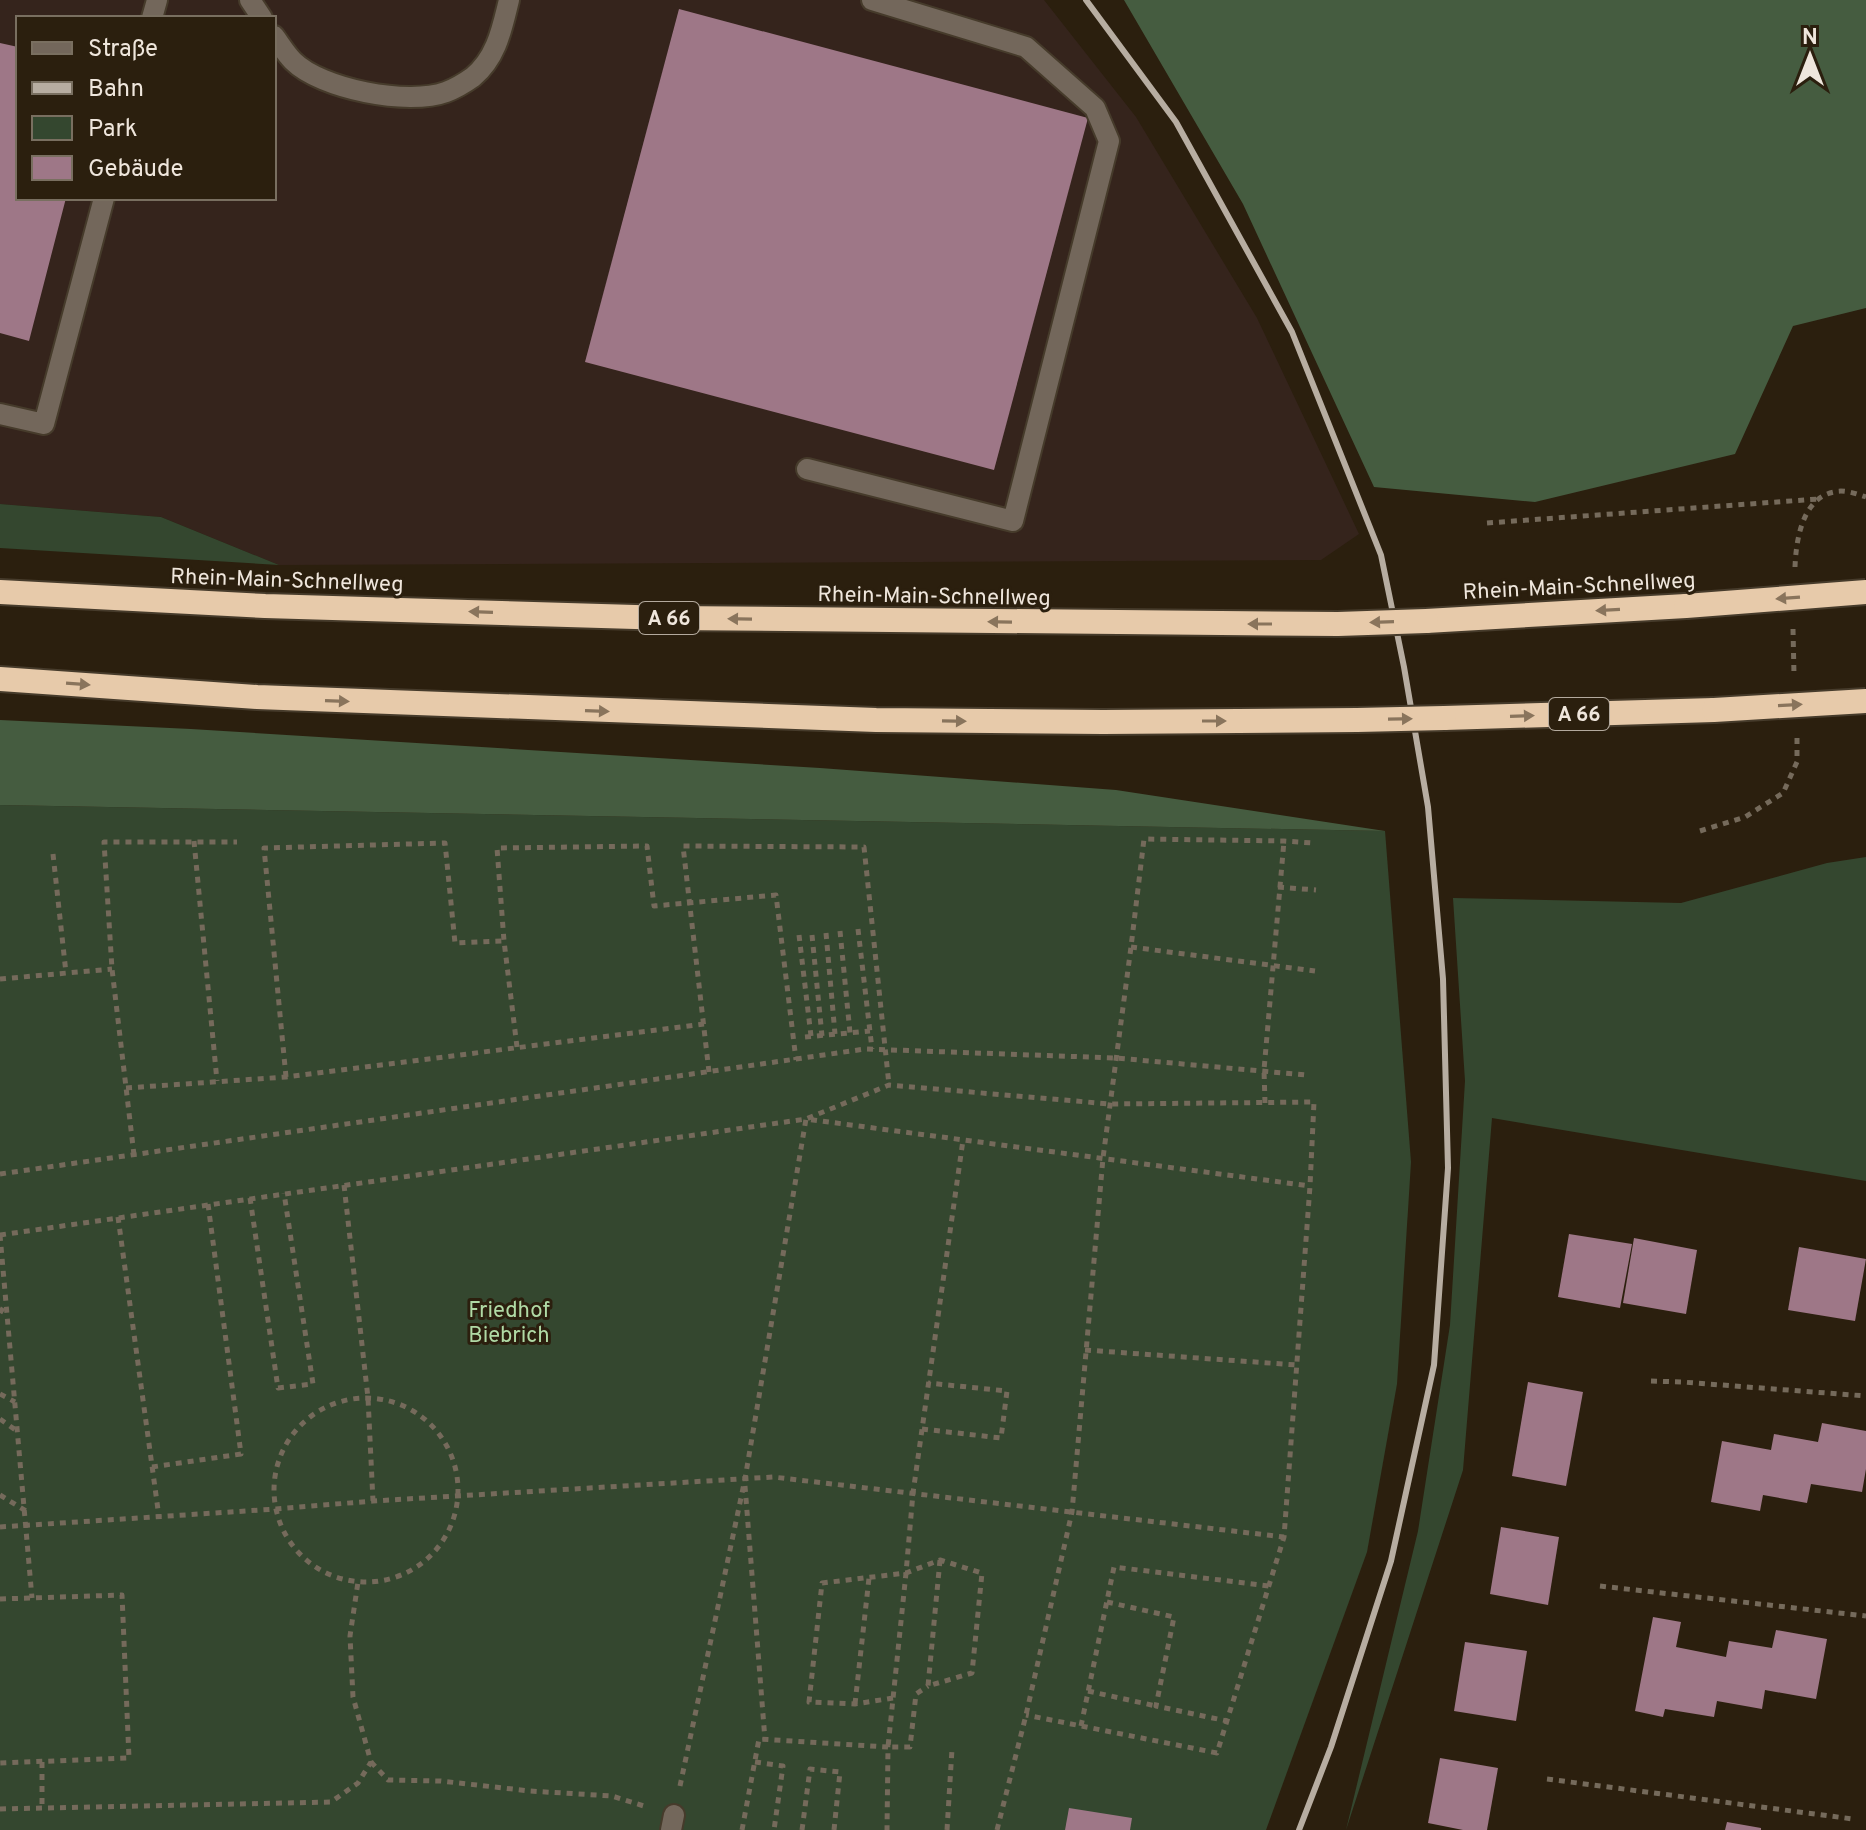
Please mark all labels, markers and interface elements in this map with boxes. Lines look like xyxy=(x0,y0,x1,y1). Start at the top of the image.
legend xyxy=(16,16,276,200)
north arrow xyxy=(1770,16,1850,96)
text: N xyxy=(1802,25,1818,52)
text: Straße xyxy=(88,35,158,65)
text: Bahn xyxy=(88,75,144,105)
text: Park xyxy=(88,115,138,145)
text: Gebäude xyxy=(88,155,183,185)
street label: Rhein-Main-Schnellweg xyxy=(170,564,404,599)
street label: Rhein-Main-Schnellweg xyxy=(1462,568,1696,607)
street label: Rhein-Main-Schnellweg xyxy=(817,582,1051,613)
one-way arrow xyxy=(1775,592,1800,605)
road number: A 66 xyxy=(639,602,699,634)
one-way arrow xyxy=(1595,604,1620,617)
one-way arrow xyxy=(468,606,493,619)
one-way arrow xyxy=(727,613,752,625)
one-way arrow xyxy=(987,616,1012,628)
one-way arrow xyxy=(1369,616,1394,629)
one-way arrow xyxy=(1247,618,1272,630)
one-way arrow xyxy=(66,678,91,691)
one-way arrow xyxy=(325,694,350,707)
road number: A 66 xyxy=(1549,698,1609,730)
one-way arrow xyxy=(1778,699,1803,712)
one-way arrow xyxy=(585,704,610,717)
one-way arrow xyxy=(1510,709,1535,722)
one-way arrow xyxy=(1388,713,1413,725)
one-way arrow xyxy=(942,714,967,727)
one-way arrow xyxy=(1202,715,1227,727)
park label: Friedhof Biebrich xyxy=(468,1298,550,1350)

